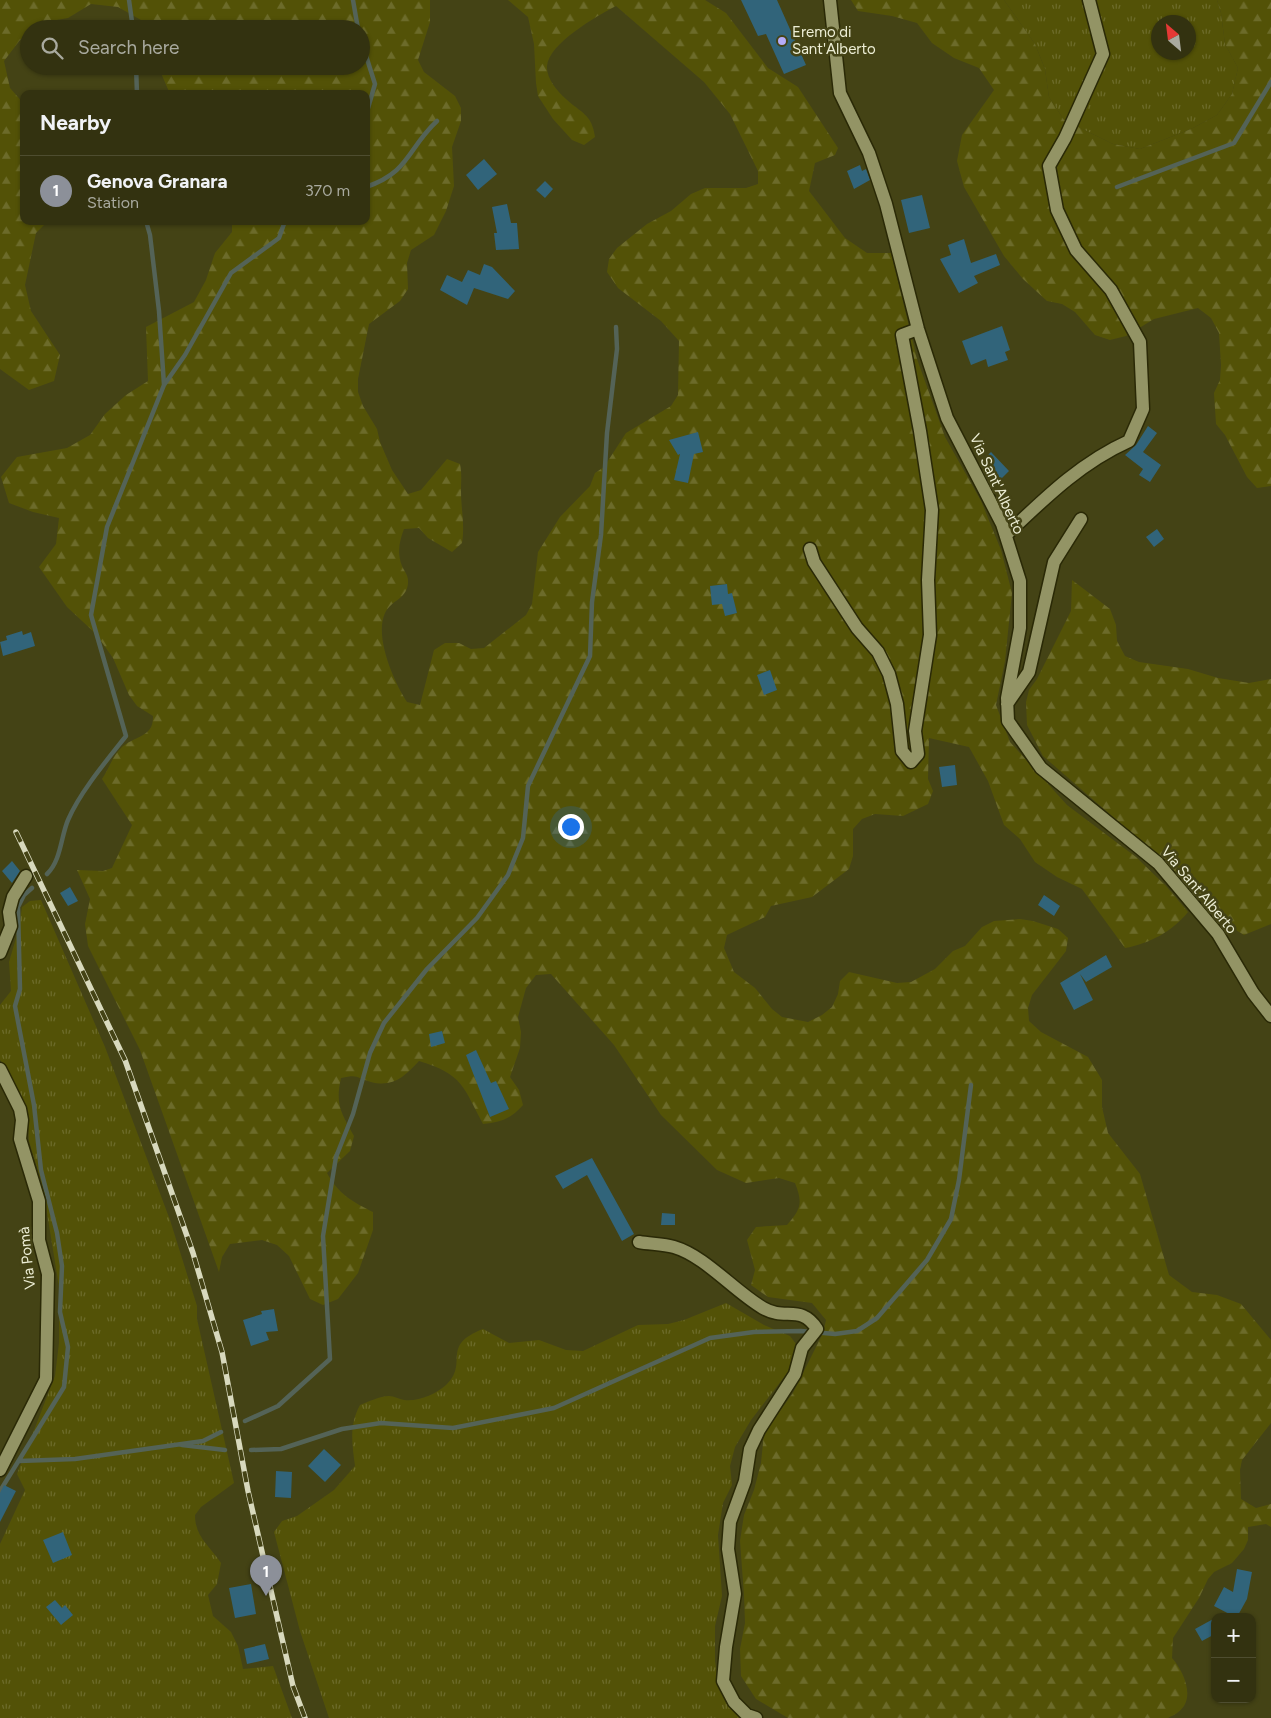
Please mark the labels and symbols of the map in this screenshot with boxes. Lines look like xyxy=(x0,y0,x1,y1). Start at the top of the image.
north arrow xyxy=(1151,15,1196,60)
place label: Eremo di Sant'Alberto xyxy=(792,23,876,58)
marker: Eremo di Sant'Alberto xyxy=(776,35,788,47)
street label: Via Sant'Alberto xyxy=(966,431,1028,537)
your location xyxy=(558,814,584,840)
street label: Via Sant'Alberto xyxy=(1157,842,1241,938)
street label: Via Pomà xyxy=(15,1226,39,1290)
pin: 1 xyxy=(250,1555,282,1596)

